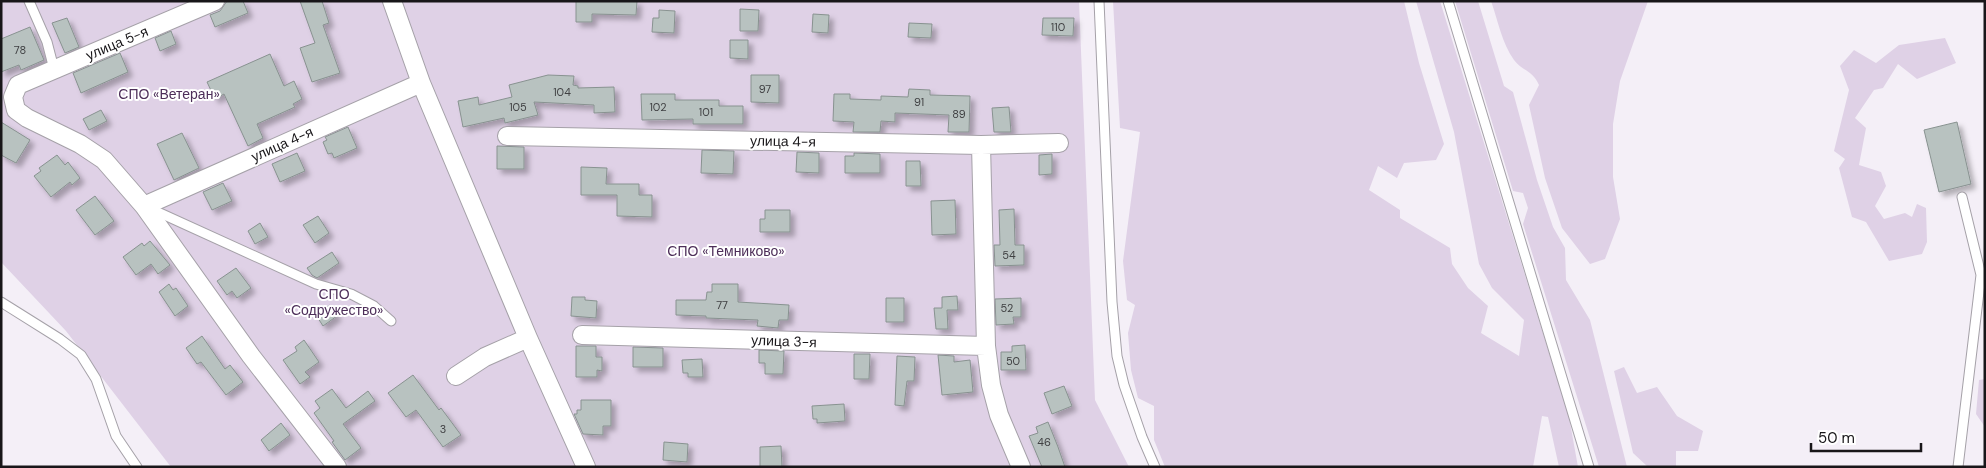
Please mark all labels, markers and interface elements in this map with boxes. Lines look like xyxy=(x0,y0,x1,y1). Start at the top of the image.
house number: 110 xyxy=(1051,20,1065,34)
street label: улица 5-я xyxy=(83,22,151,64)
house number: 78 xyxy=(14,43,26,57)
house number: 97 xyxy=(759,82,771,96)
park label: СПО «Ветеран» xyxy=(118,85,220,103)
house number: 104 xyxy=(553,85,571,99)
house number: 91 xyxy=(914,95,924,109)
house number: 105 xyxy=(509,100,527,114)
house number: 102 xyxy=(649,100,667,114)
house number: 101 xyxy=(699,105,713,119)
house number: 89 xyxy=(952,107,966,121)
street label: улица 4-я xyxy=(248,122,316,166)
street label: улица 4-я xyxy=(750,131,816,151)
park label: СПО «Темниково» xyxy=(667,242,785,260)
house number: 54 xyxy=(1002,248,1016,262)
park label: СПО «Содружество» xyxy=(285,285,383,319)
house number: 77 xyxy=(716,298,728,312)
house number: 52 xyxy=(1001,301,1013,315)
street label: улица 3-я xyxy=(751,331,817,351)
house number: 50 xyxy=(1006,354,1020,368)
scale bar xyxy=(1811,420,1921,452)
house number: 3 xyxy=(440,422,446,436)
text: 50 m xyxy=(1818,428,1855,448)
house number: 46 xyxy=(1037,435,1051,449)

